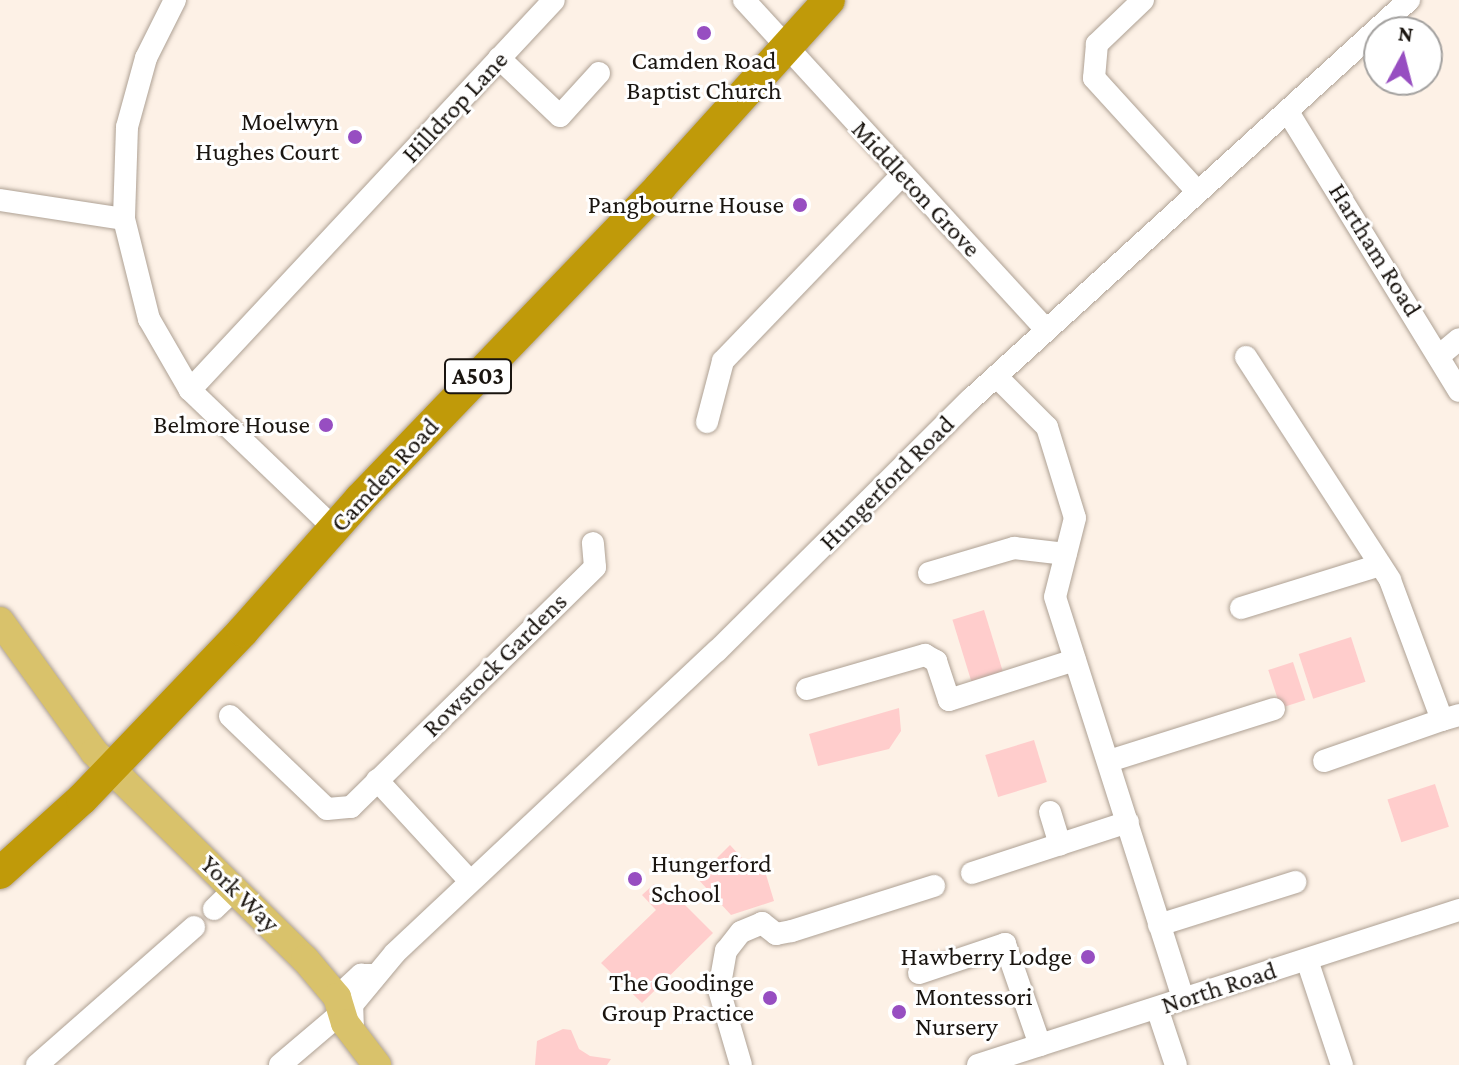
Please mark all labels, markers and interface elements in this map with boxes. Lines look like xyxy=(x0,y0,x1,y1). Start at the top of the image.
north arrow xyxy=(1363,16,1443,96)
text: N xyxy=(1397,20,1415,47)
marker: Camden Road Baptist Church xyxy=(695,24,713,42)
street label: Hilldrop Lane xyxy=(395,45,515,169)
place label: Camden Road Baptist Church xyxy=(626,45,782,106)
place label: Moelwyn Hughes Court xyxy=(195,106,339,168)
street label: Middleton Grove xyxy=(845,114,987,264)
marker: Moelwyn Hughes Court xyxy=(346,128,364,146)
street label: Hartham Road xyxy=(1322,178,1428,322)
place label: Pangbourne House xyxy=(588,189,784,221)
marker: Pangbourne House xyxy=(791,196,809,214)
road number: A503 xyxy=(444,356,512,396)
place label: Belmore House xyxy=(153,409,310,441)
street label: Hungerford Road xyxy=(813,409,961,557)
street label: Camden Road xyxy=(324,411,446,539)
marker: Belmore House xyxy=(317,416,335,434)
street label: Rowstock Gardens xyxy=(416,586,574,744)
place label: Hungerford School xyxy=(651,848,772,910)
street label: York Way xyxy=(194,849,286,939)
marker: Hungerford School xyxy=(626,870,644,888)
place label: Hawberry Lodge xyxy=(900,941,1072,973)
marker: Hawberry Lodge xyxy=(1079,948,1097,966)
street label: North Road xyxy=(1157,955,1281,1021)
place label: The Goodinge Group Practice xyxy=(602,967,754,1028)
place label: Montessori Nursery xyxy=(915,981,1033,1042)
marker: The Goodinge Group Practice xyxy=(761,989,779,1007)
marker: Montessori Nursery xyxy=(890,1003,908,1021)

